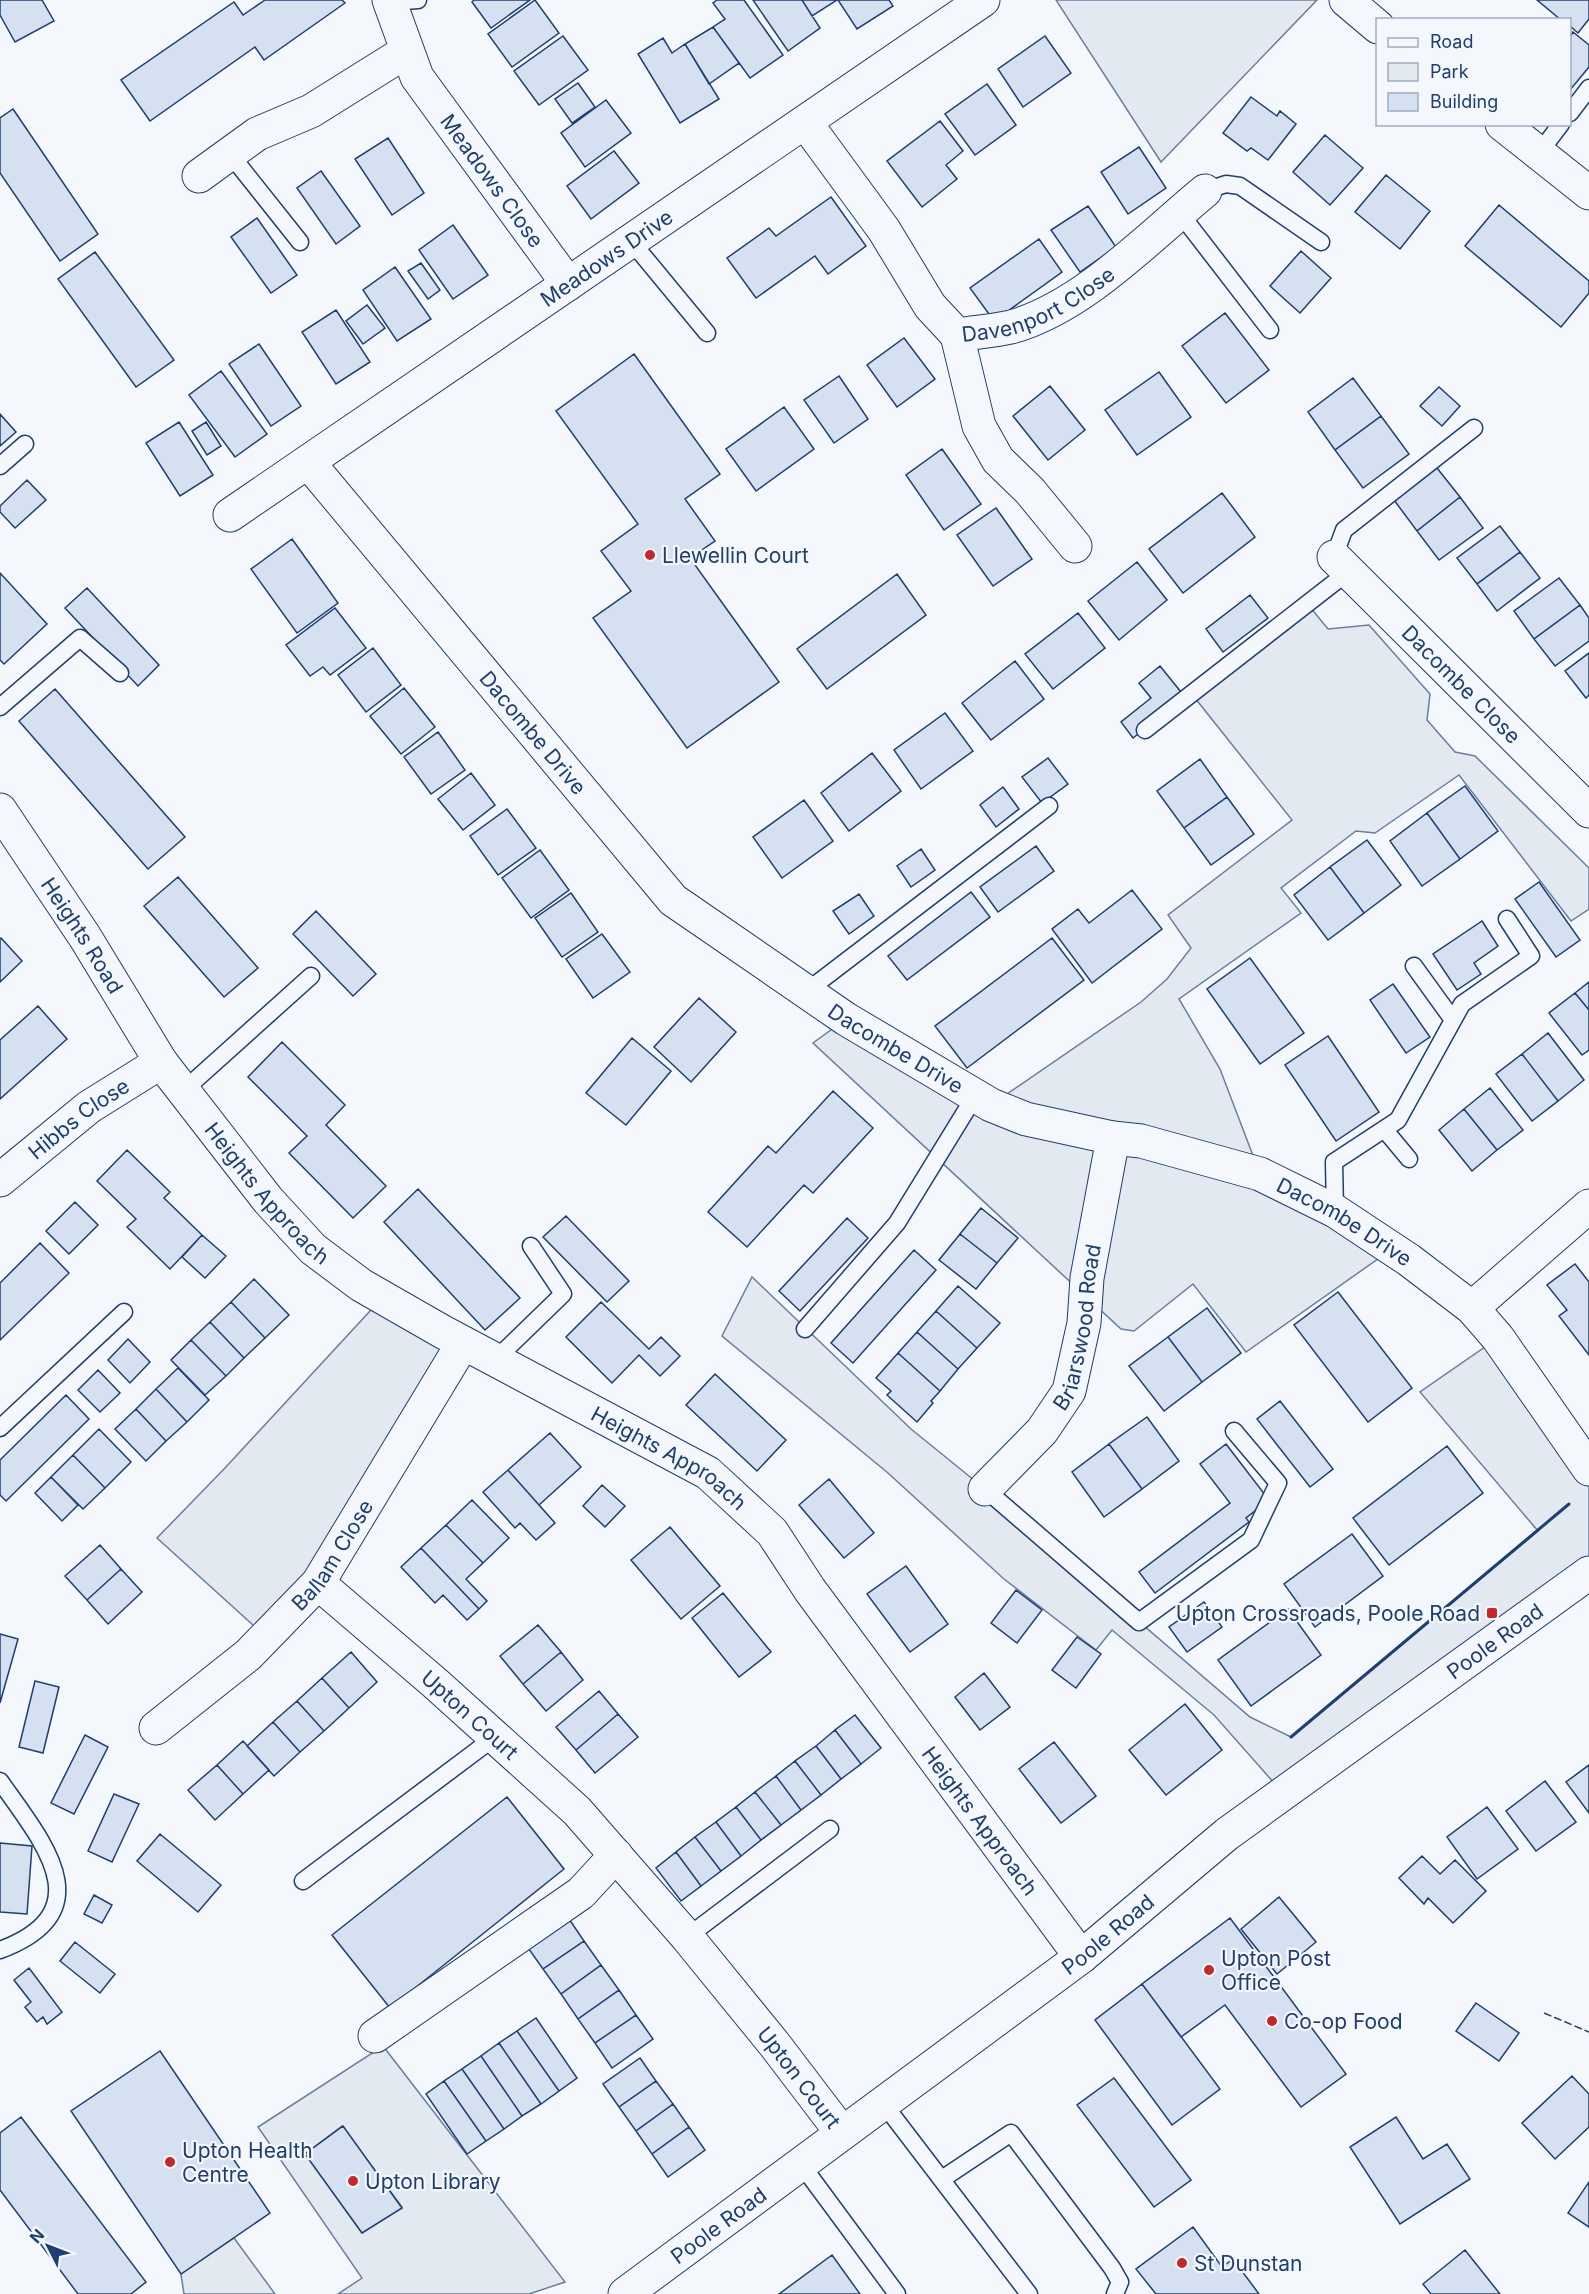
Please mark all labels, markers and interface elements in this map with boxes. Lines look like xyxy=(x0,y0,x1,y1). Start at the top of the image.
legend xyxy=(1376,18,1571,126)
text: Road xyxy=(1430,31,1473,52)
text: Park xyxy=(1430,61,1469,82)
text: Building xyxy=(1430,91,1498,112)
street label: Meadows Close xyxy=(436,109,549,252)
street label: Meadows Drive xyxy=(536,204,677,312)
street label: Davenport Close xyxy=(960,261,1119,347)
place label: Llewellin Court xyxy=(662,543,809,568)
marker: Llewellin Court xyxy=(643,548,657,562)
street label: Dacombe Close xyxy=(1397,620,1526,748)
street label: Dacombe Drive xyxy=(475,666,592,799)
street label: Heights Road xyxy=(36,873,129,998)
street label: Dacombe Drive xyxy=(824,998,968,1098)
street label: Hibbs Close xyxy=(23,1073,134,1164)
street label: Heights Approach xyxy=(200,1117,334,1269)
street label: Dacombe Drive xyxy=(1273,1172,1417,1271)
street label: Briarswood Road xyxy=(1047,1242,1106,1415)
street label: Heights Approach xyxy=(587,1401,752,1515)
street label: Ballam Close xyxy=(286,1495,378,1615)
street label: Poole Road xyxy=(1442,1598,1548,1684)
place label: Upton Crossroads, Poole Road xyxy=(1176,1601,1480,1626)
marker: Upton Crossroads, Poole Road xyxy=(1485,1606,1499,1620)
street label: Upton Court xyxy=(416,1665,524,1765)
street label: Heights Approach xyxy=(917,1741,1043,1900)
street label: Poole Road xyxy=(1057,1889,1159,1980)
place label: Upton Post Office xyxy=(1221,1946,1331,1995)
marker: Upton Post Office xyxy=(1202,1963,1216,1977)
place label: Co-op Food xyxy=(1284,2009,1403,2034)
marker: Co-op Food xyxy=(1265,2014,1279,2028)
street label: Upton Court xyxy=(752,2021,846,2133)
place label: Upton Health Centre xyxy=(182,2138,313,2187)
marker: Upton Health Centre xyxy=(163,2155,177,2169)
place label: Upton Library xyxy=(365,2169,501,2194)
marker: Upton Library xyxy=(346,2174,360,2188)
street label: Poole Road xyxy=(666,2182,771,2269)
north arrow xyxy=(18,2216,78,2276)
text: N xyxy=(25,2225,48,2247)
place label: St Dunstan xyxy=(1194,2251,1303,2276)
marker: St Dunstan xyxy=(1175,2256,1189,2270)

